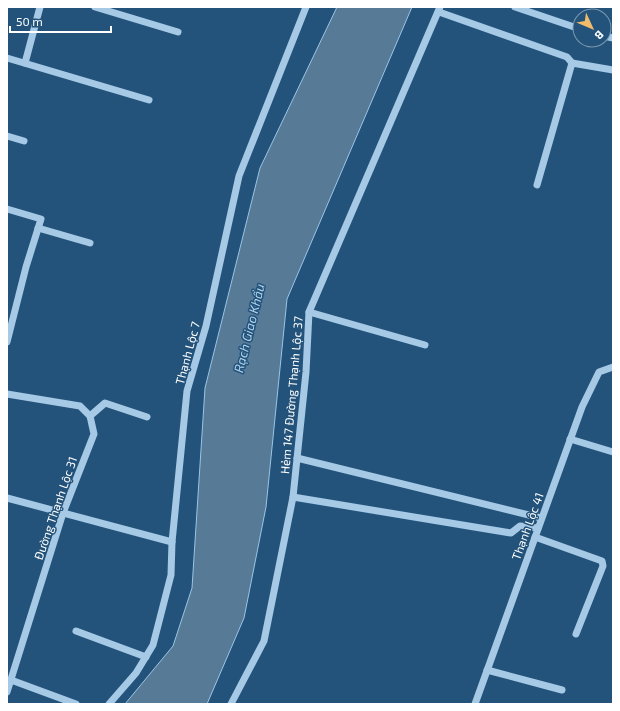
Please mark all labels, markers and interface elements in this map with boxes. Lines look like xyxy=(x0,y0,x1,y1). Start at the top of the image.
scale bar xyxy=(10,8,111,34)
north arrow xyxy=(572,8,612,48)
text: 50 m xyxy=(16,14,43,28)
text: B xyxy=(592,28,607,42)
water label: Rạch Giao Khẩu xyxy=(230,282,268,374)
street label: Hẻm 147 Đường Thạnh Lộc 37 xyxy=(277,316,306,475)
street label: Thạnh Lộc 7 xyxy=(172,320,203,386)
street label: Đường Thạnh Lộc 31 xyxy=(31,455,80,562)
street label: Thạnh Lộc 41 xyxy=(508,490,547,562)

